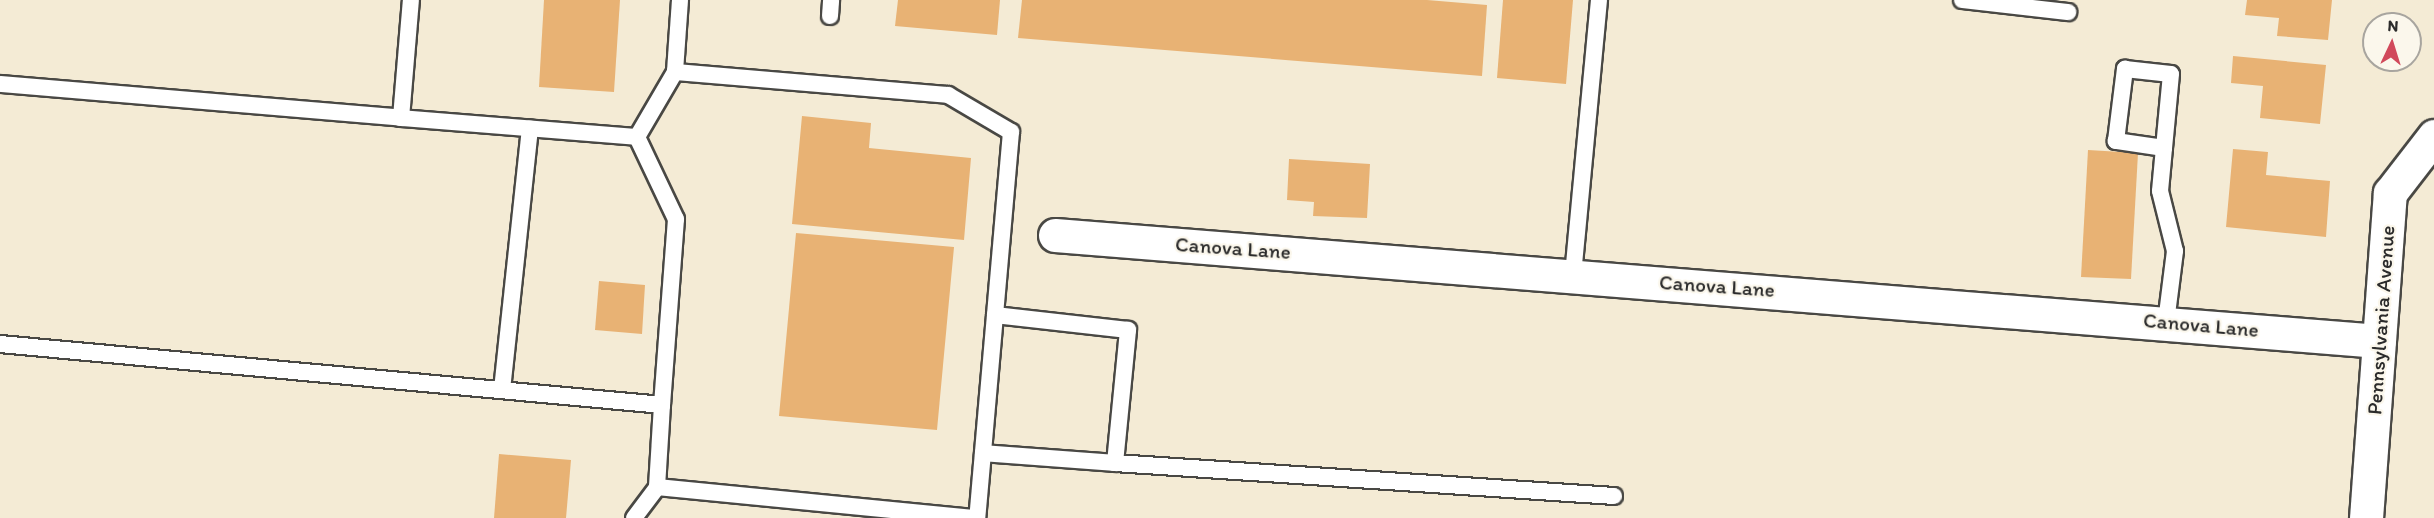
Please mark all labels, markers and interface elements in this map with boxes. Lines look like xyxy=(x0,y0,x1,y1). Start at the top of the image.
north arrow xyxy=(2362,12,2422,72)
text: N xyxy=(2387,16,2399,35)
street label: Pennsylvania Avenue xyxy=(2362,225,2400,415)
street label: Canova Lane xyxy=(1174,231,1292,265)
street label: Canova Lane xyxy=(1658,269,1776,303)
street label: Canova Lane xyxy=(2142,307,2260,343)

